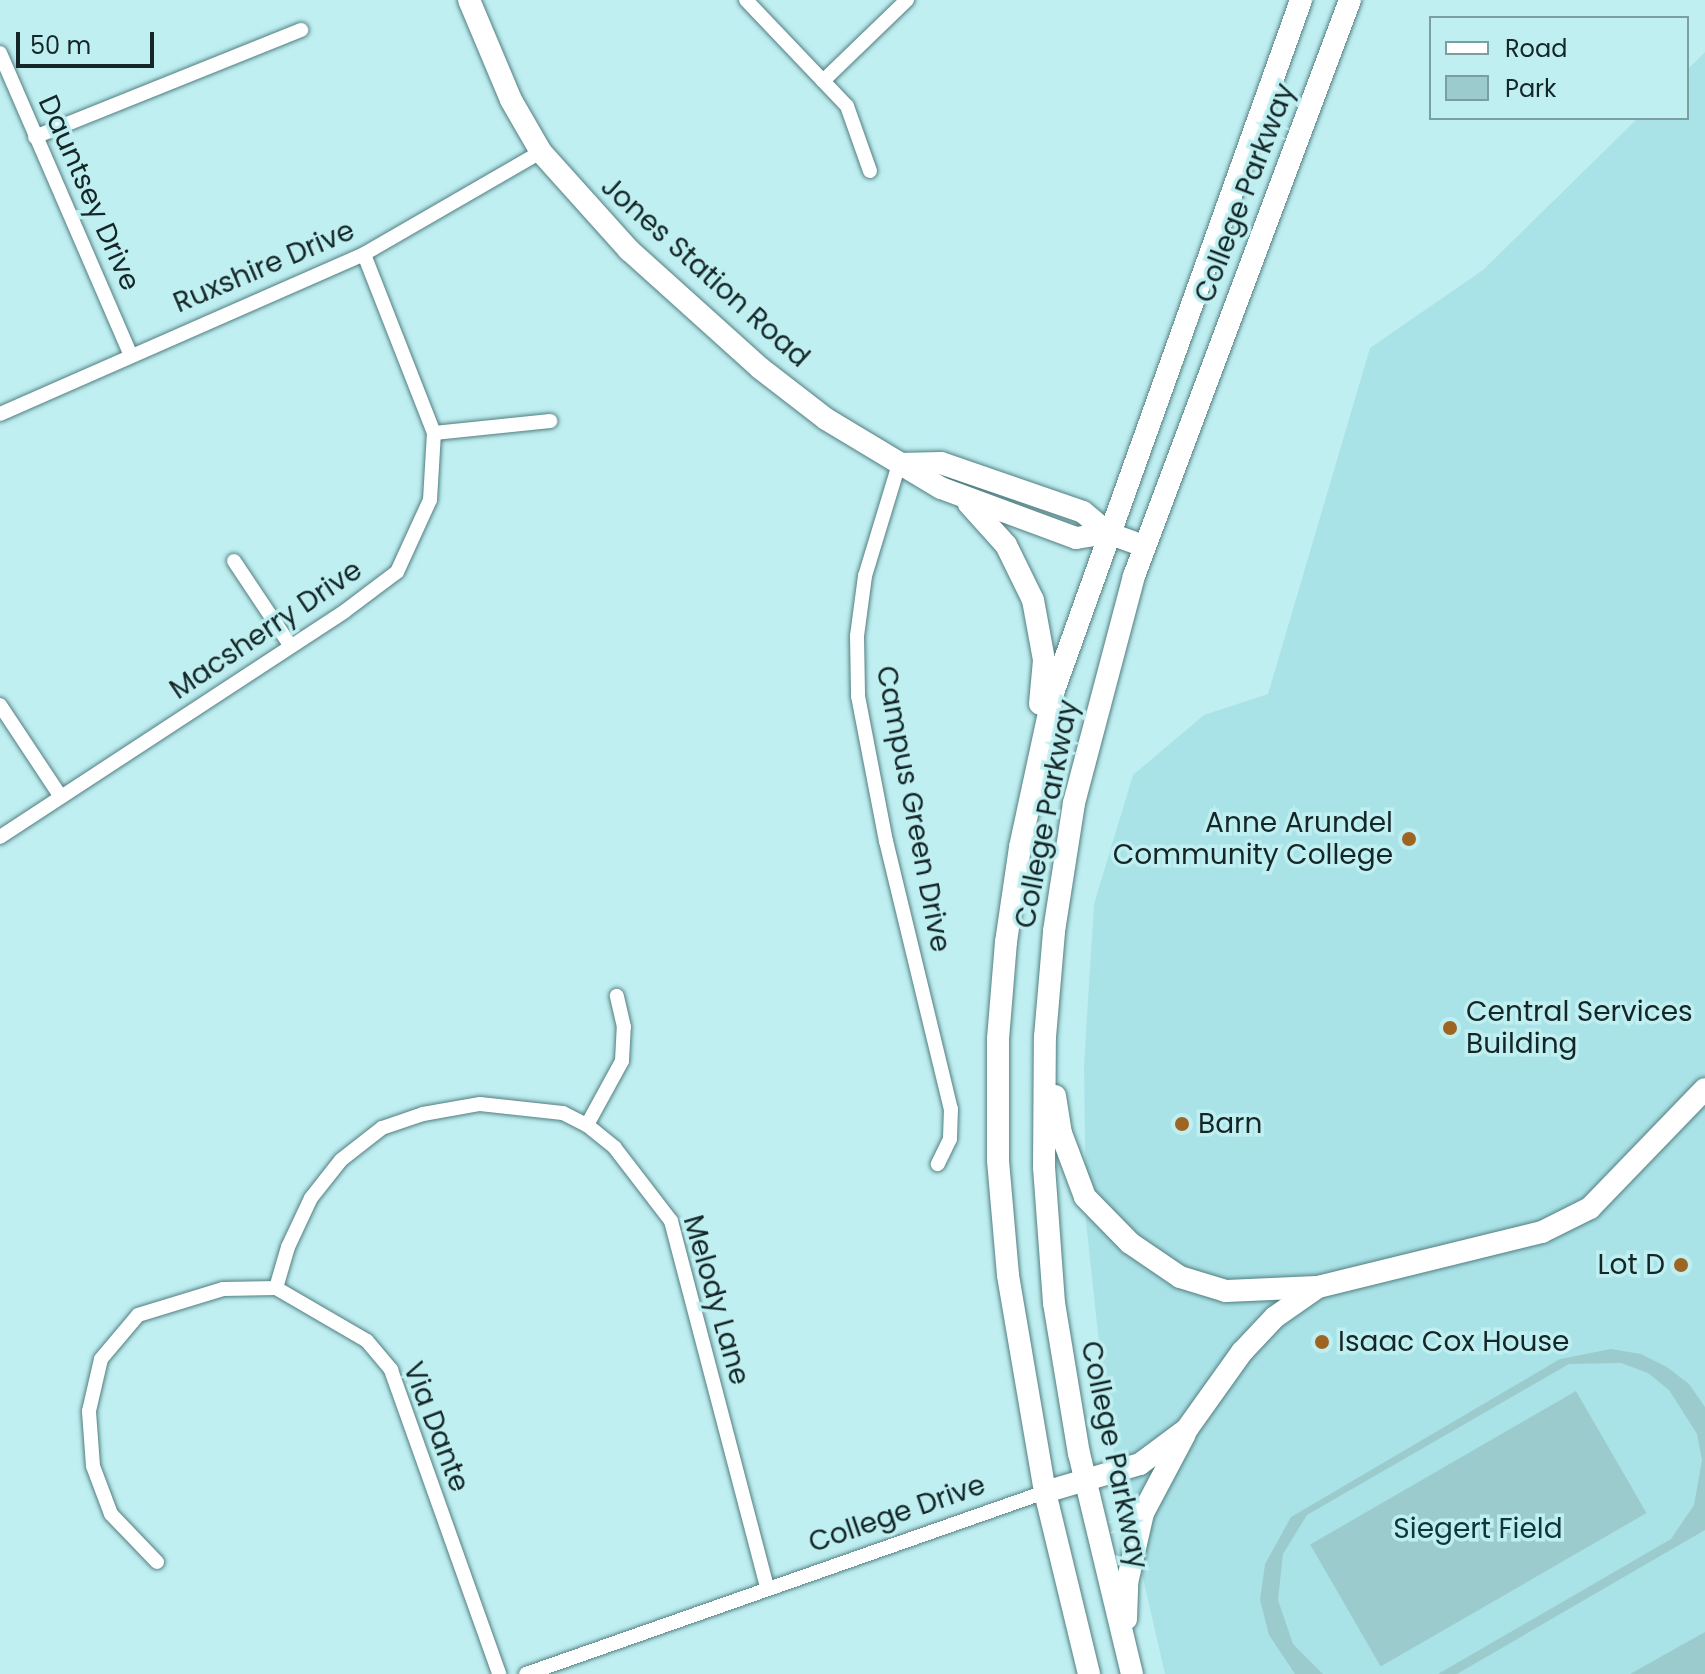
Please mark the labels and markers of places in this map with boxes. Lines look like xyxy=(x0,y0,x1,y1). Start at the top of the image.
place label: Anne Arundel Community College xyxy=(1113,806,1393,872)
marker: Anne Arundel Community College xyxy=(1400,830,1418,848)
place label: Central Services Building xyxy=(1466,995,1693,1061)
marker: Central Services Building xyxy=(1441,1019,1459,1037)
place label: Barn xyxy=(1198,1107,1262,1141)
marker: Barn xyxy=(1173,1115,1191,1133)
place label: Lot D xyxy=(1598,1248,1665,1282)
marker: Lot D xyxy=(1672,1256,1690,1274)
place label: Isaac Cox House xyxy=(1338,1325,1569,1359)
marker: Isaac Cox House xyxy=(1313,1333,1331,1351)

